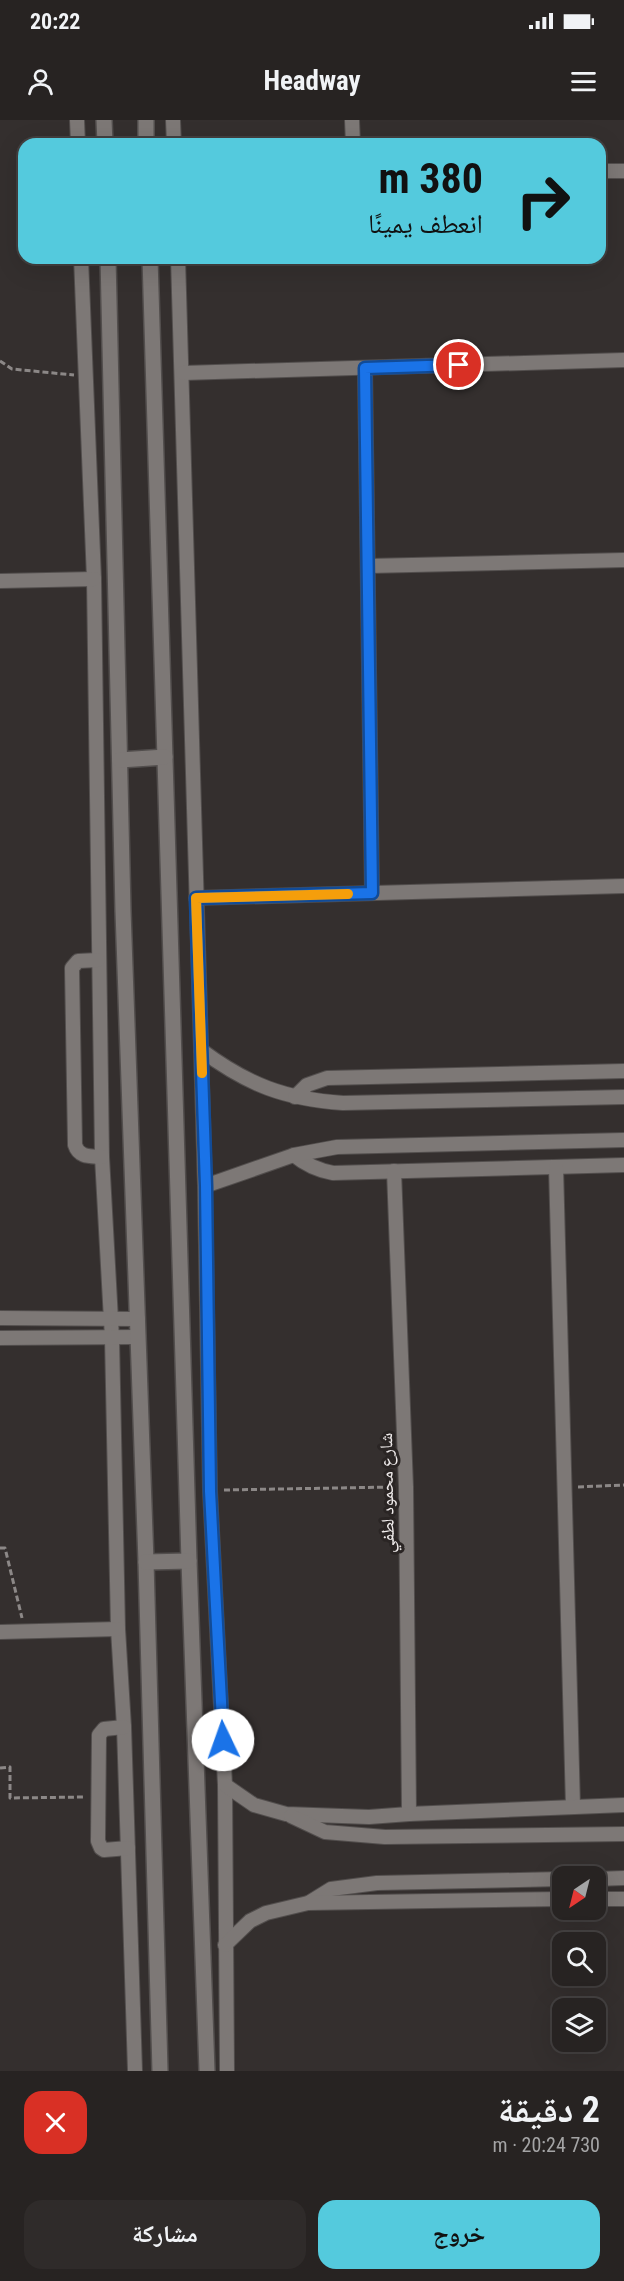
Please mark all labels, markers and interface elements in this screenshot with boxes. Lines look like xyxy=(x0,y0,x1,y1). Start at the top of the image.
text: 20:22 xyxy=(30,9,81,34)
icon: person xyxy=(24,65,57,98)
text: Headway xyxy=(263,65,361,97)
icon: menu xyxy=(567,65,600,98)
text: 380 m xyxy=(378,154,483,203)
icon: right xyxy=(504,162,582,240)
text: انعطف يمينًا xyxy=(368,208,483,240)
pin xyxy=(433,339,484,390)
icon: arrive xyxy=(442,348,475,381)
street label: شارع محمود لطفي xyxy=(375,1433,403,1553)
position arrow xyxy=(191,1708,255,1772)
north arrow xyxy=(552,1866,606,1920)
map controls xyxy=(552,1866,606,2052)
button: search xyxy=(552,1932,606,1986)
button: layers xyxy=(552,1998,606,2052)
text: 2 دقيقة xyxy=(498,2089,600,2131)
button: close xyxy=(24,2091,87,2154)
text: 730 m · 20:24 xyxy=(493,2133,600,2157)
button: مشاركة xyxy=(24,2200,306,2269)
button: خروج xyxy=(318,2200,600,2269)

